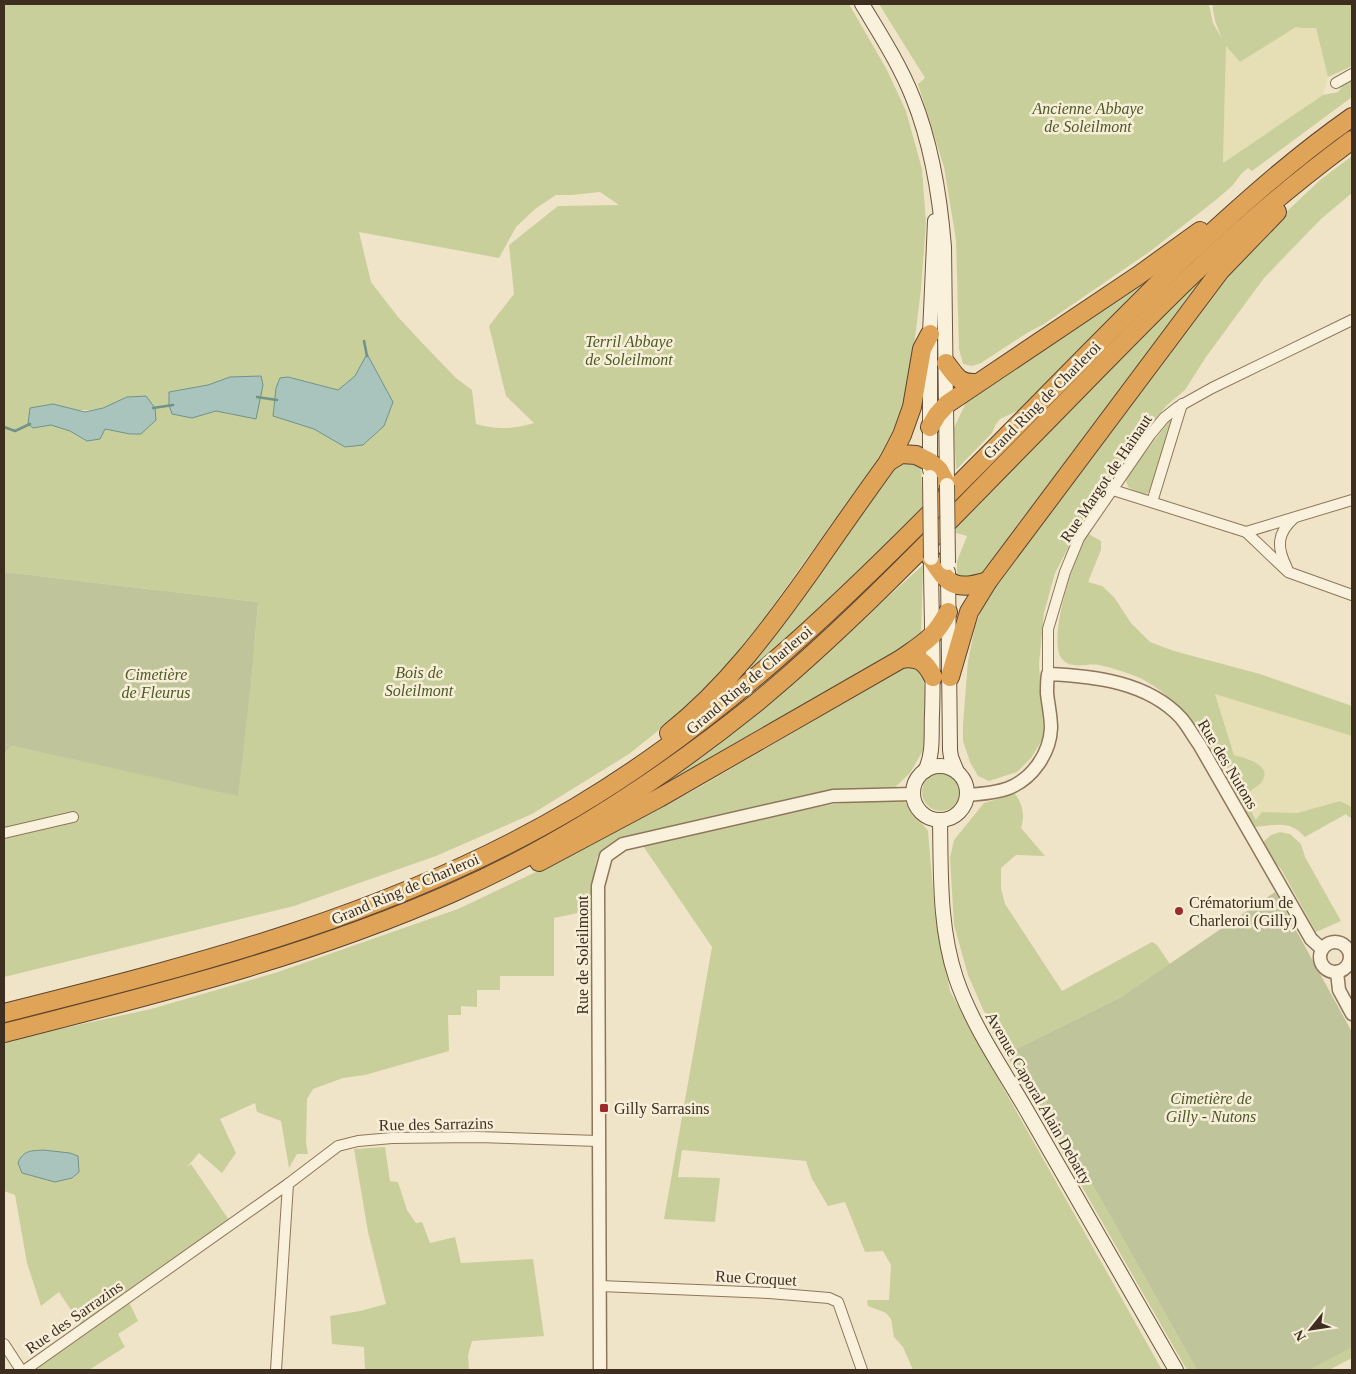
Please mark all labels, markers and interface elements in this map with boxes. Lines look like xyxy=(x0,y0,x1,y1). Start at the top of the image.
park label: Ancienne Abbaye de Soleilmont xyxy=(1031,100,1144,135)
park label: Terril Abbaye de Soleilmont xyxy=(585,333,673,368)
street label: Grand Ring de Charleroi xyxy=(980,338,1105,463)
street label: Rue Margot de Hainaut xyxy=(1057,410,1156,546)
street label: Grand Ring de Charleroi xyxy=(683,622,816,738)
park label: Bois de Soleilmont xyxy=(385,664,454,699)
park label: Cimetière de Fleurus xyxy=(122,666,190,701)
street label: Rue des Nutons xyxy=(1195,716,1261,812)
street label: Grand Ring de Charleroi xyxy=(329,850,482,929)
place label: Crématorium de Charleroi (Gilly) xyxy=(1189,894,1297,930)
street label: Rue de Soleilmont xyxy=(574,895,591,1015)
marker: Crématorium de Charleroi (Gilly) xyxy=(1173,905,1185,917)
street label: Avenue Caporal Alain Debatty xyxy=(982,1009,1095,1188)
park label: Cimetière de Gilly - Nutons xyxy=(1166,1090,1256,1126)
place label: Gilly Sarrasins xyxy=(614,1100,710,1118)
marker: Gilly Sarrasins xyxy=(598,1102,610,1114)
street label: Rue des Sarrazins xyxy=(379,1115,493,1133)
street label: Rue Croquet xyxy=(715,1267,798,1290)
street label: Rue des Sarrazins xyxy=(22,1277,126,1357)
north arrow xyxy=(1286,1304,1336,1354)
text: N xyxy=(1291,1327,1309,1343)

